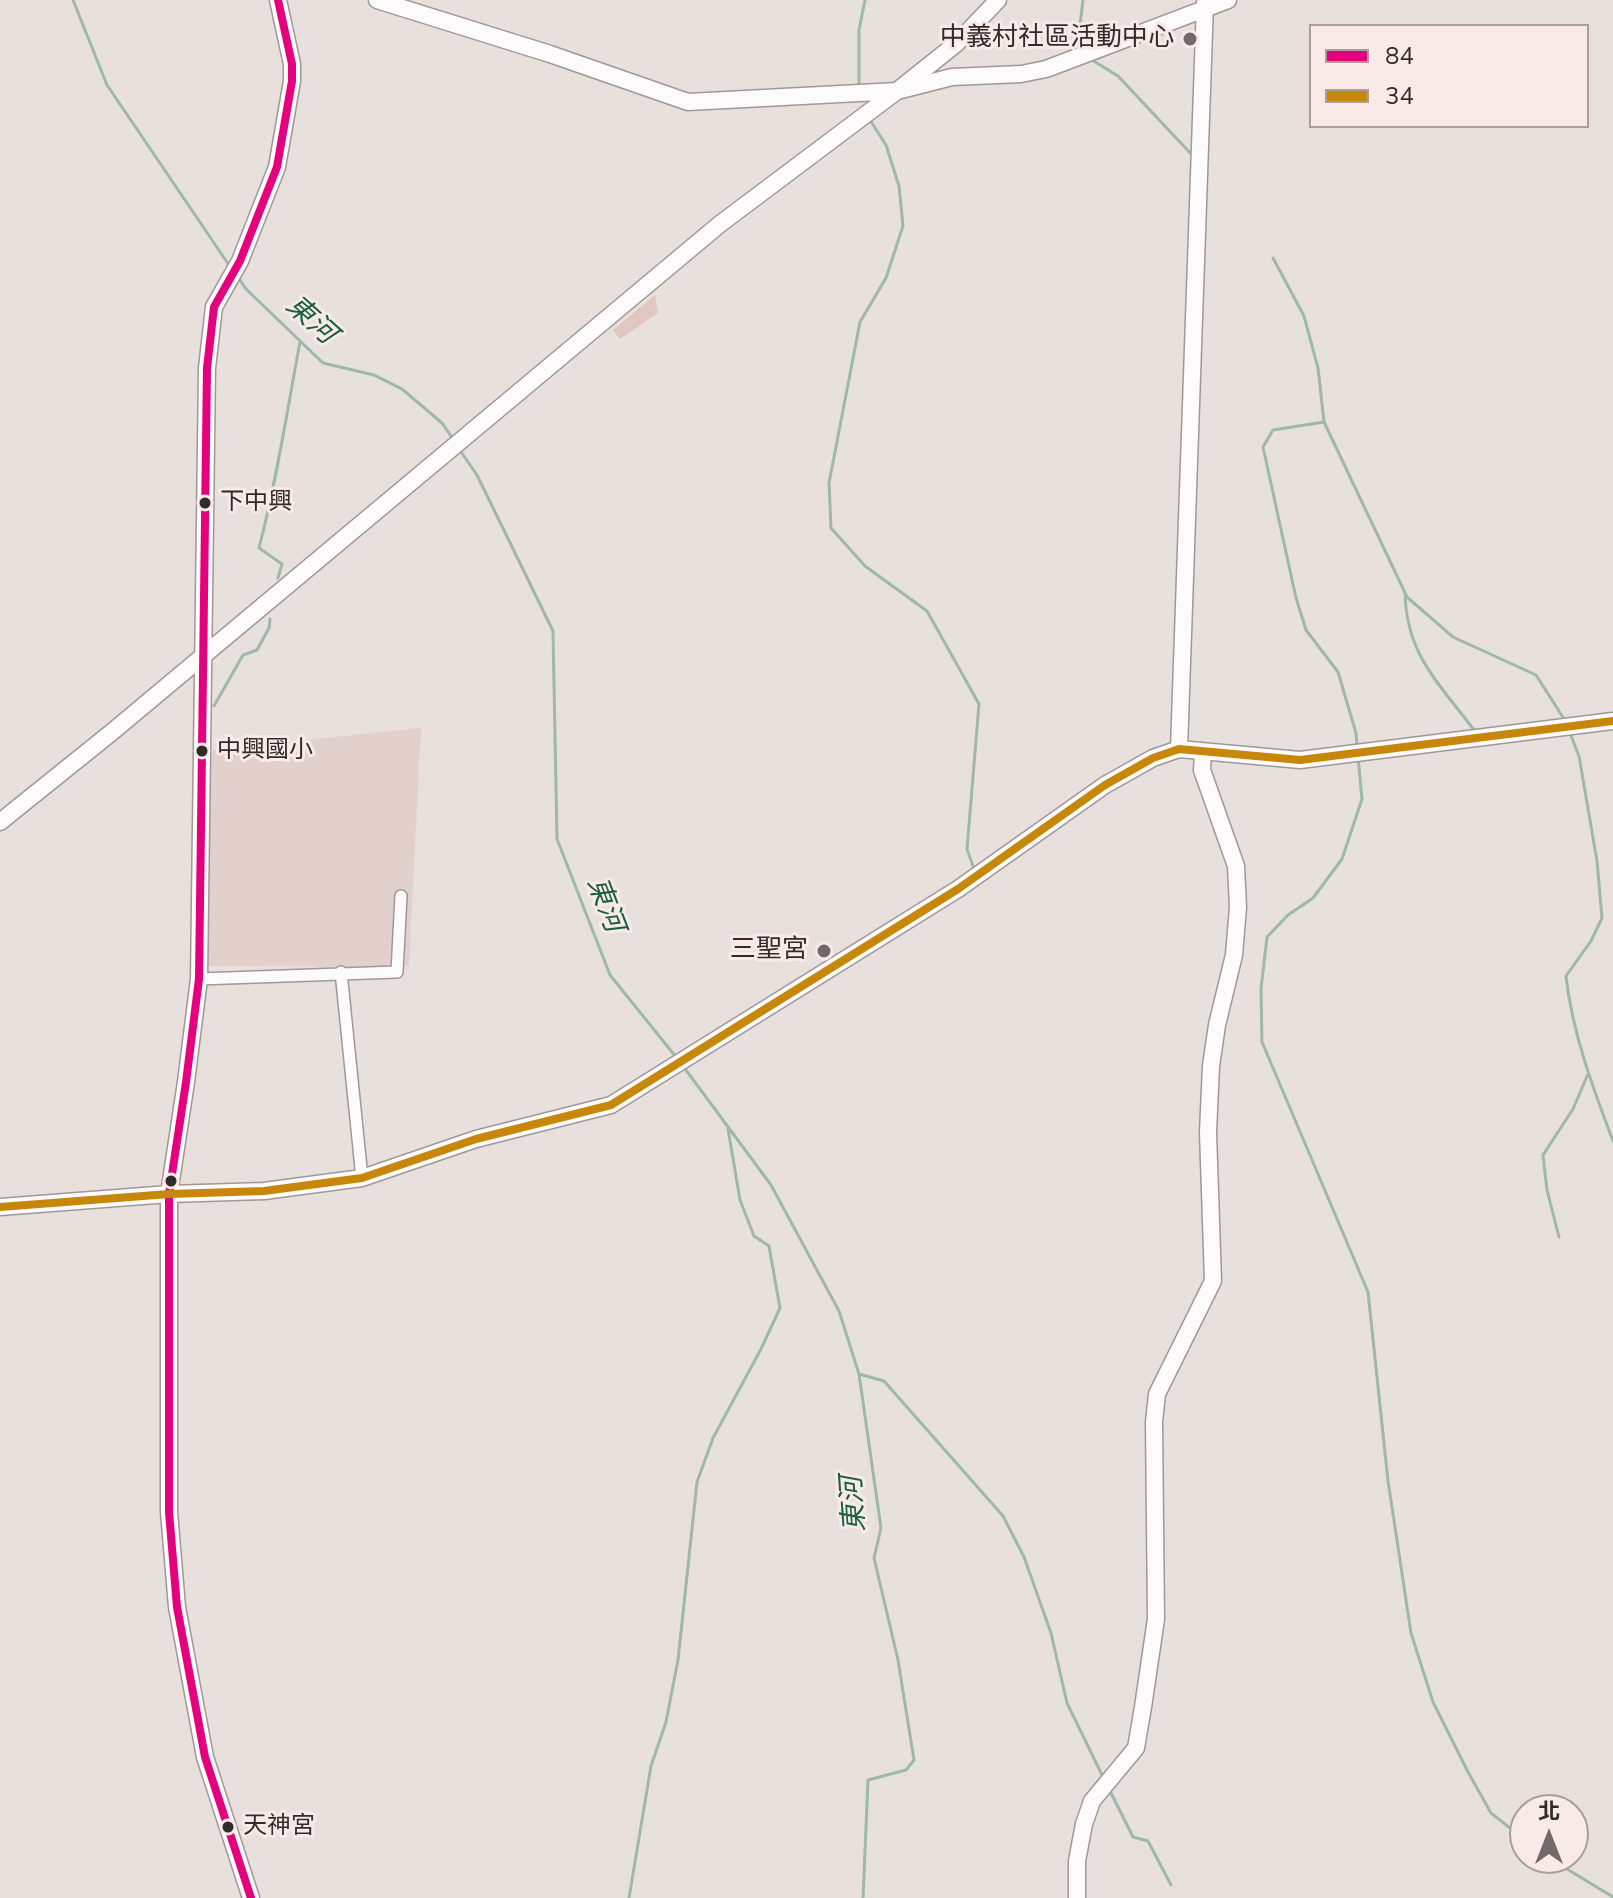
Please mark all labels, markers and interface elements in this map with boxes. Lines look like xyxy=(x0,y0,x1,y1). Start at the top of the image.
place label: 中義村社區活動中心 xyxy=(940,23,1174,55)
legend xyxy=(1309,24,1589,128)
marker: 中義村社區活動中心 xyxy=(1181,30,1199,48)
text: 84 xyxy=(1385,40,1414,72)
text: 34 xyxy=(1385,80,1414,112)
water label: 東河 xyxy=(278,290,342,352)
place label: 下中興 xyxy=(220,489,292,517)
marker: 下中興 xyxy=(197,495,213,511)
place label: 中興國小 xyxy=(217,737,313,765)
marker: 中興國小 xyxy=(194,743,210,759)
water label: 東河 xyxy=(578,873,630,937)
place label: 三聖宮 xyxy=(730,935,808,967)
marker: 三聖宮 xyxy=(815,942,833,960)
unlabelled marker xyxy=(163,1173,179,1189)
water label: 東河 xyxy=(836,1475,874,1533)
north arrow xyxy=(1509,1794,1589,1874)
text: 北 xyxy=(1538,1797,1560,1827)
place label: 天神宮 xyxy=(243,1813,315,1841)
marker: 天神宮 xyxy=(220,1819,236,1835)

